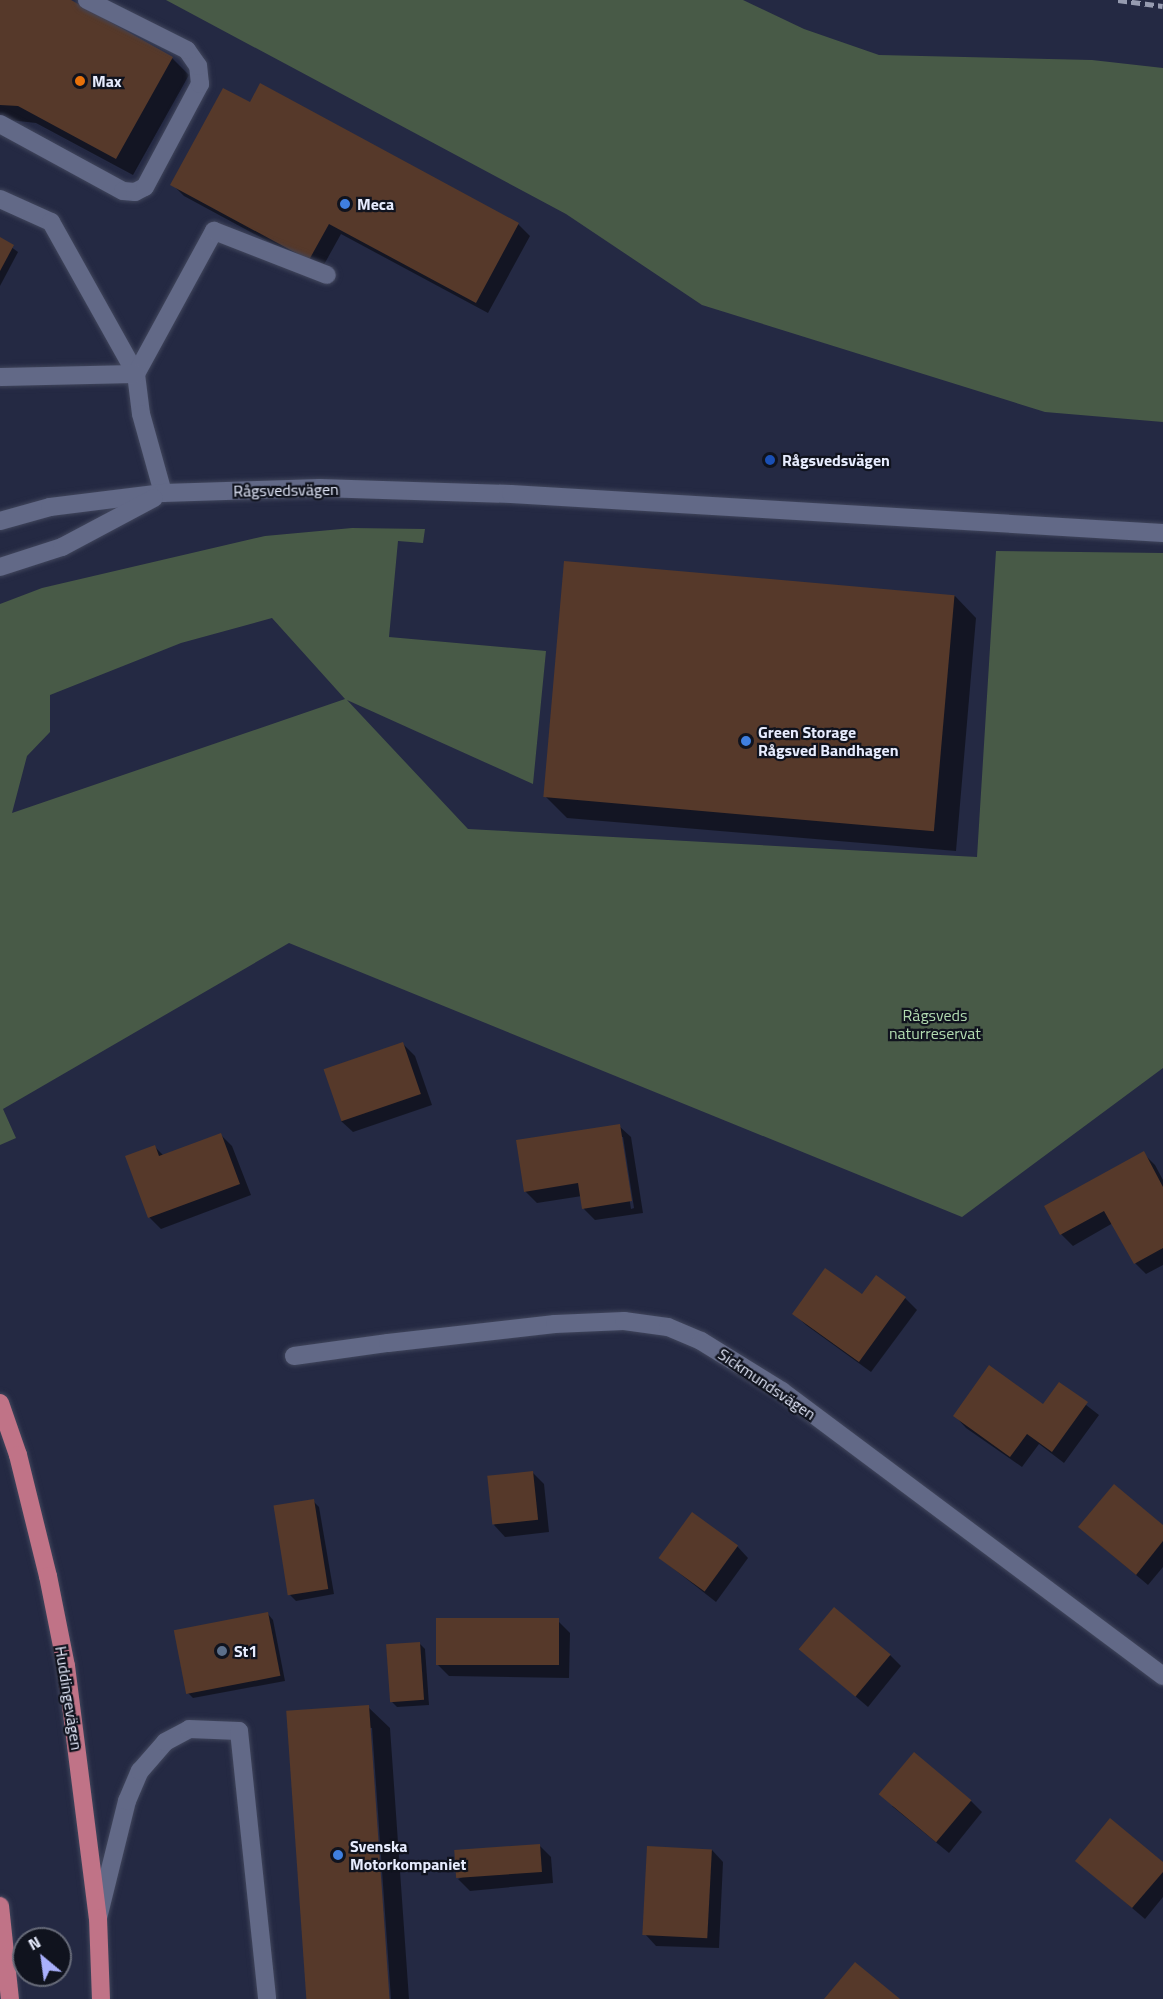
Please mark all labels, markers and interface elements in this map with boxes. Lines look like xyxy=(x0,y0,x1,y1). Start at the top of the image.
place label: Max xyxy=(92,71,121,91)
marker: Max xyxy=(73,74,87,88)
place label: Meca xyxy=(357,194,394,214)
marker: Meca xyxy=(338,197,352,211)
place label: Rågsvedsvägen xyxy=(782,450,890,470)
marker: Rågsvedsvägen xyxy=(763,453,777,467)
street label: Rågsvedsvägen xyxy=(233,479,339,501)
place label: Green Storage Rågsved Bandhagen xyxy=(758,722,898,760)
marker: Green Storage Rågsved Bandhagen xyxy=(739,734,753,748)
park label: Rågsveds naturreservat xyxy=(889,1005,981,1043)
street label: Sickmundsvägen xyxy=(715,1344,819,1424)
place label: St1 xyxy=(234,1641,257,1661)
marker: St1 xyxy=(215,1644,229,1658)
street label: Huddingevägen xyxy=(51,1645,87,1751)
place label: Svenska Motorkompaniet xyxy=(350,1836,466,1874)
marker: Svenska Motorkompaniet xyxy=(331,1848,345,1862)
north arrow xyxy=(12,1927,72,1987)
text: N xyxy=(24,1930,45,1956)

